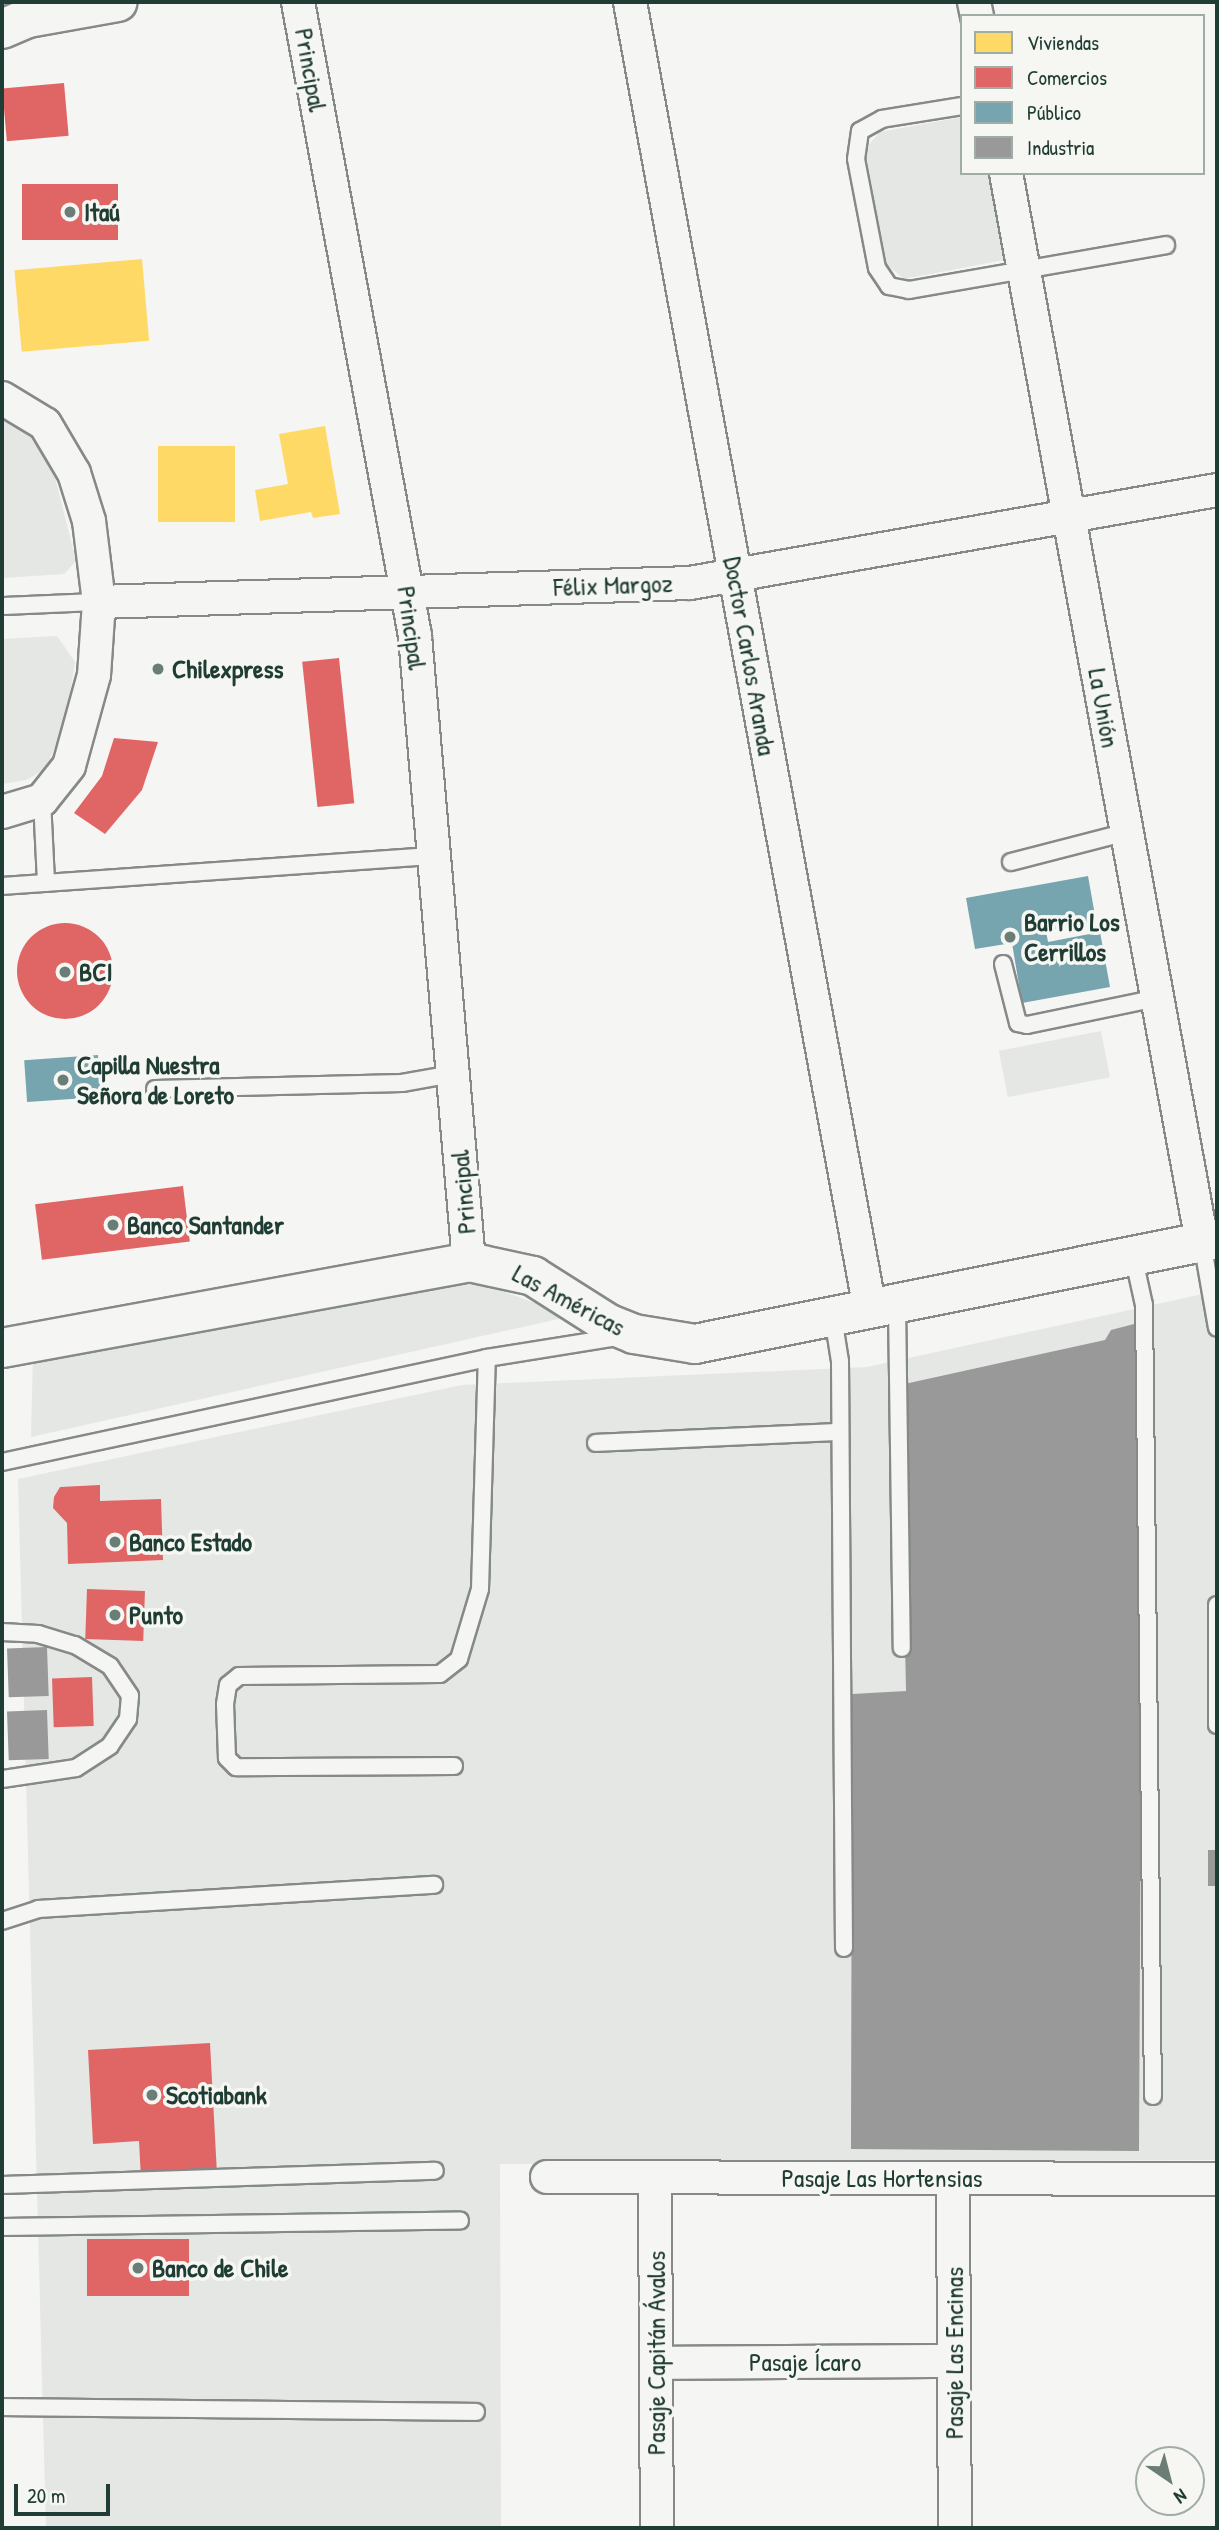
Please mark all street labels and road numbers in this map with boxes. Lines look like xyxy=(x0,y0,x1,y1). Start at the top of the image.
street label: Principal xyxy=(288,26,334,114)
street label: Doctor Carlos Aranda xyxy=(717,554,783,758)
street label: Félix Margoz xyxy=(553,567,673,603)
street label: Principal xyxy=(391,584,433,672)
street label: La Unión xyxy=(1082,666,1126,750)
street label: Principal xyxy=(444,1149,482,1235)
street label: Las Américas xyxy=(508,1257,630,1343)
street label: Pasaje Las Hortensias xyxy=(782,2162,982,2194)
street label: Pasaje Capitán Ávalos xyxy=(640,2251,672,2455)
street label: Pasaje Las Encinas xyxy=(938,2267,970,2439)
street label: Pasaje Ícaro xyxy=(749,2346,861,2378)

